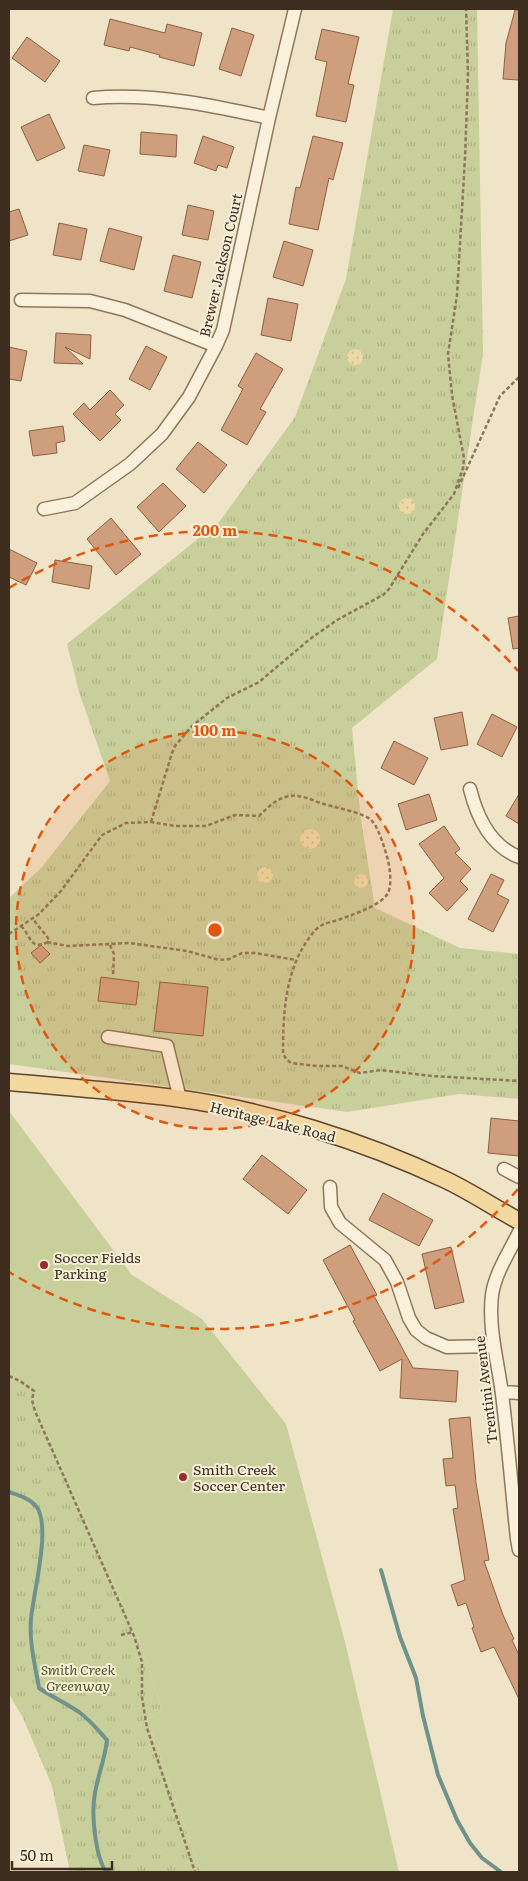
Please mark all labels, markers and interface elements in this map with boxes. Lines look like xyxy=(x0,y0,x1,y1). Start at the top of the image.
street label: Brewer Jackson Court xyxy=(194,191,246,339)
text: 200 m xyxy=(193,518,237,541)
text: 100 m xyxy=(194,718,236,741)
centre of rings xyxy=(206,921,224,939)
street label: Heritage Lake Road xyxy=(208,1096,338,1146)
place label: Soccer Fields Parking xyxy=(54,1247,141,1283)
marker: Soccer Fields Parking xyxy=(38,1259,50,1271)
street label: Trentini Avenue xyxy=(468,1335,502,1445)
place label: Smith Creek Soccer Center xyxy=(193,1459,285,1495)
marker: Smith Creek Soccer Center xyxy=(177,1471,189,1483)
park label: Smith Creek Greenway xyxy=(41,1659,116,1695)
scale bar xyxy=(12,1838,112,1870)
text: 50 m xyxy=(20,1843,54,1866)

